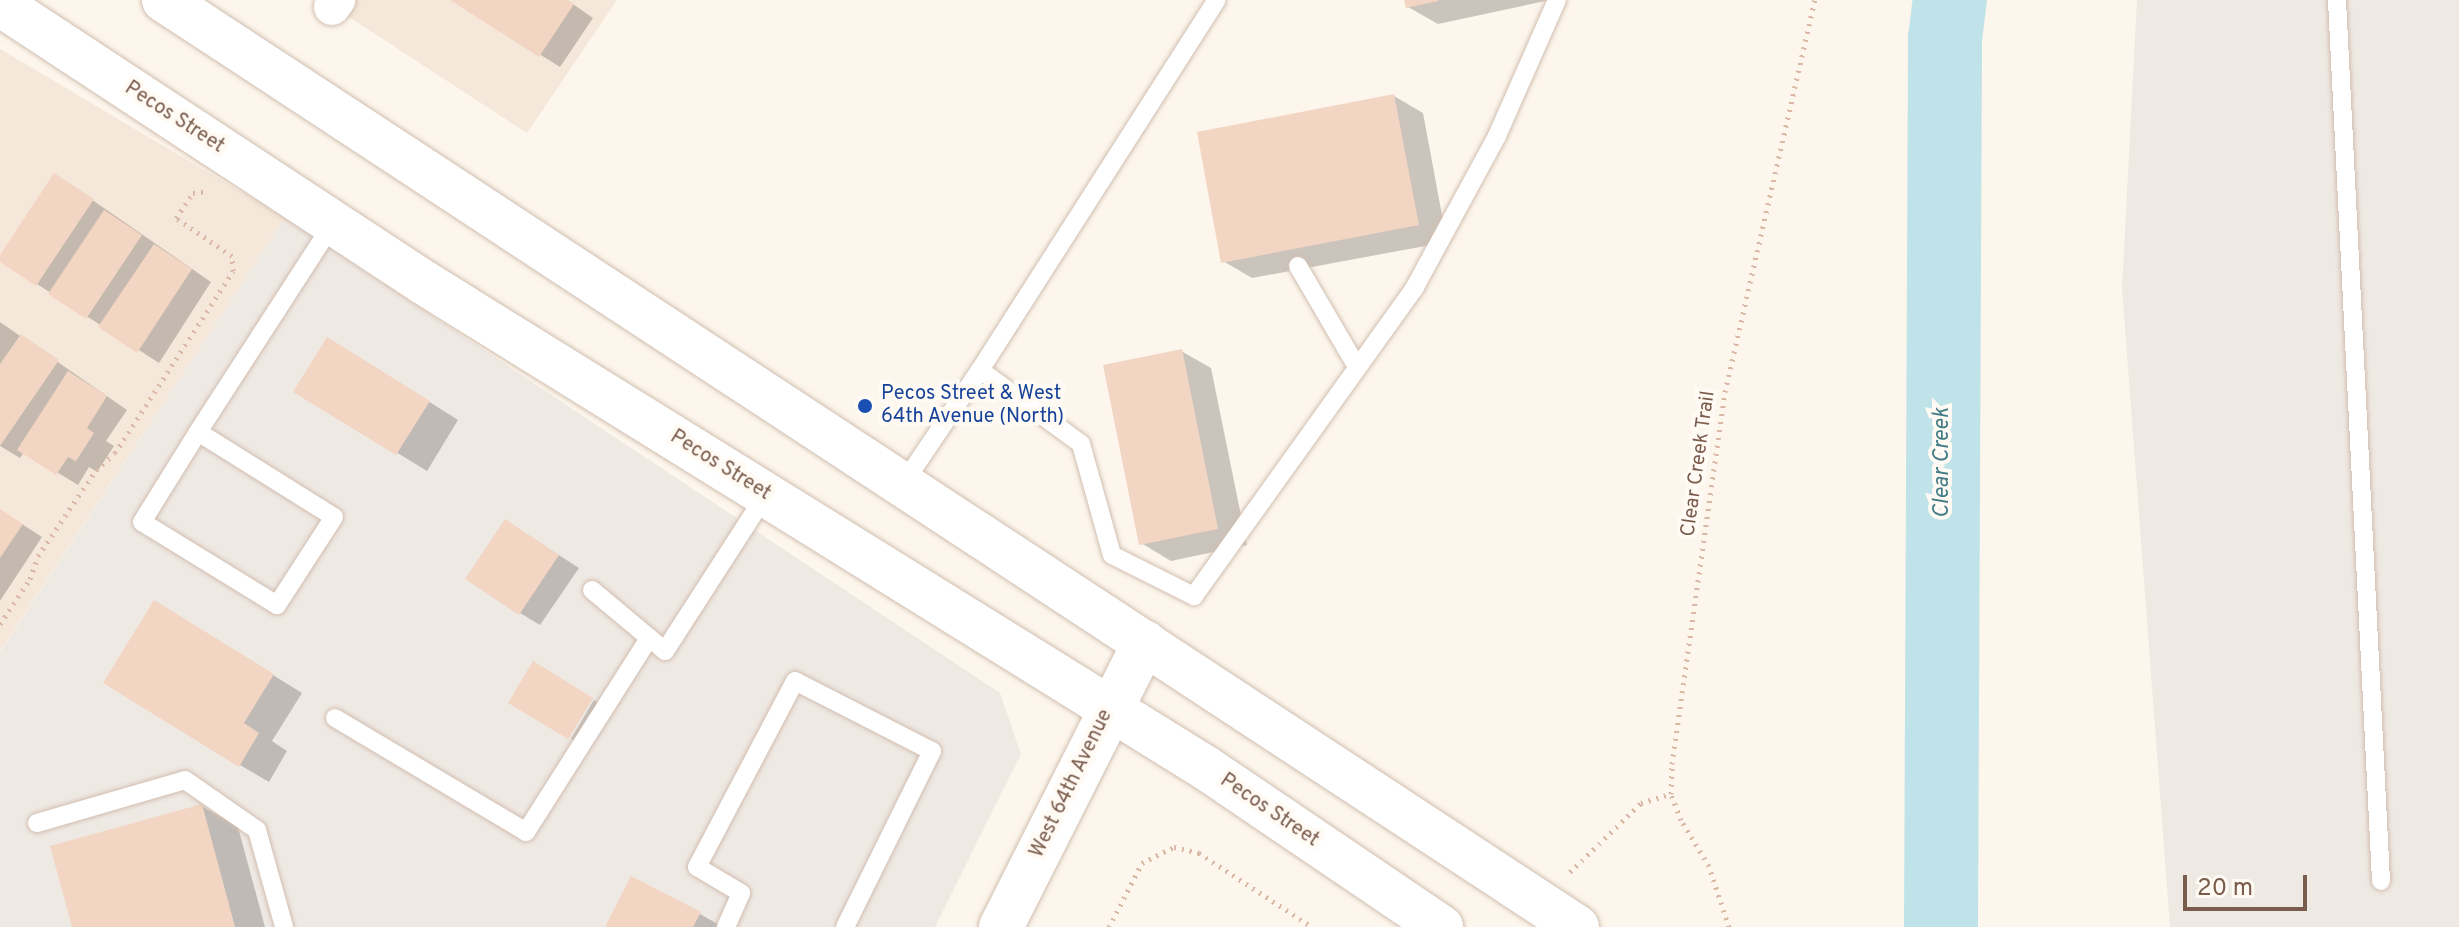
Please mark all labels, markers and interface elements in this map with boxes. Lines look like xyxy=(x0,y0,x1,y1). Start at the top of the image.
street label: Pecos Street xyxy=(120,77,228,159)
place label: Pecos Street & West 64th Avenue (North) xyxy=(881,382,1065,429)
street label: Clear Creek Trail xyxy=(1677,389,1721,539)
marker: Pecos Street & West 64th Avenue (North) xyxy=(856,397,874,415)
water label: Clear Creek xyxy=(1930,408,1956,518)
street label: Pecos Street xyxy=(665,426,775,506)
street label: West 64th Avenue xyxy=(1026,706,1118,862)
street label: Pecos Street xyxy=(1215,769,1323,853)
scale bar xyxy=(2187,859,2311,909)
text: 20 m xyxy=(2197,874,2253,904)

